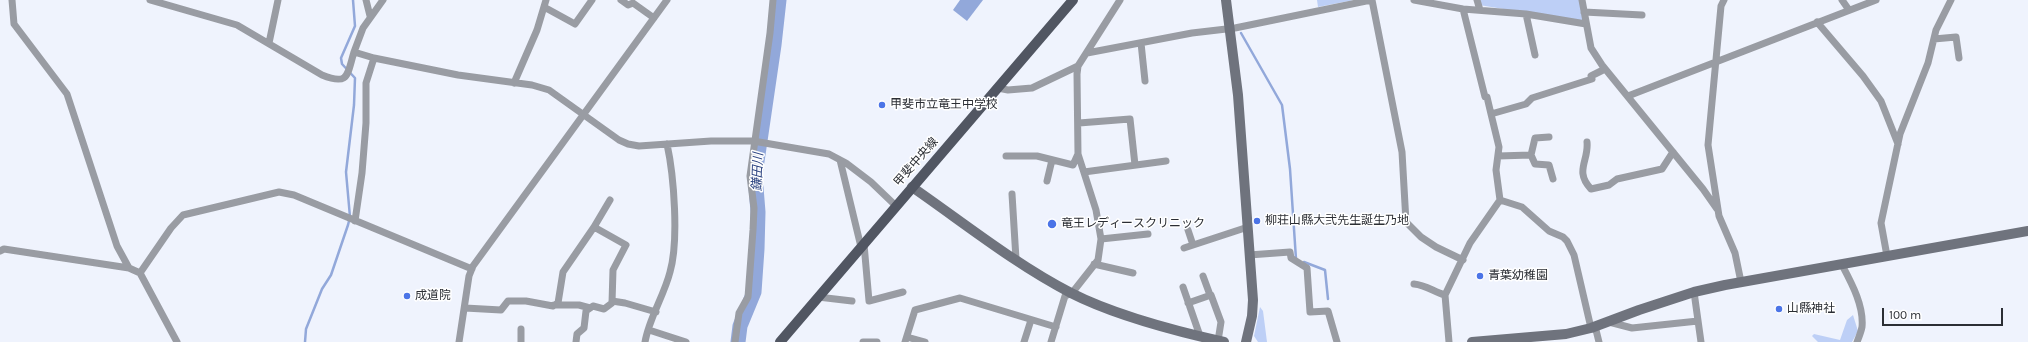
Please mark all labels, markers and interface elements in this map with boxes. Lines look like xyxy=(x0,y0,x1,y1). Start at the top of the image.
place label: 甲斐市立竜王中学校 xyxy=(890,98,998,112)
marker: 甲斐市立竜王中学校 xyxy=(877,100,887,110)
street label: 甲斐中央線 xyxy=(891,135,941,189)
water label: 鎌田川 xyxy=(750,152,766,192)
place label: 柳荘山縣大弐先生誕生乃地 xyxy=(1265,214,1409,228)
marker: 柳荘山縣大弐先生誕生乃地 xyxy=(1252,216,1262,226)
place label: 竜王レディースクリニック xyxy=(1061,217,1205,231)
marker: 竜王レディースクリニック xyxy=(1046,218,1058,230)
place label: 青葉幼稚園 xyxy=(1488,269,1548,283)
marker: 青葉幼稚園 xyxy=(1475,271,1485,281)
place label: 成道院 xyxy=(415,289,451,303)
marker: 成道院 xyxy=(402,291,412,301)
scale bar xyxy=(1884,300,2005,326)
place label: 山縣神社 xyxy=(1787,302,1835,316)
marker: 山縣神社 xyxy=(1774,304,1784,314)
text: 100 m xyxy=(1889,308,1921,322)

